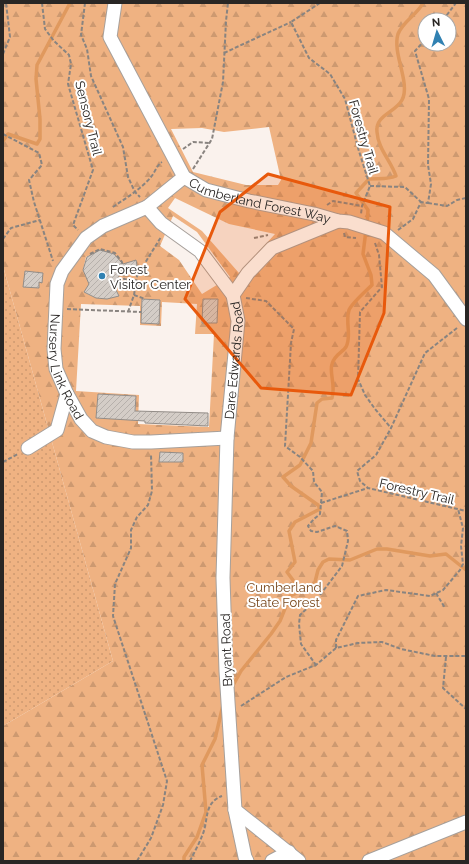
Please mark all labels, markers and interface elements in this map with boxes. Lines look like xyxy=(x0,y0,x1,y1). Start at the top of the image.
north arrow xyxy=(417,12,457,52)
text: N xyxy=(431,16,441,29)
street label: Sensory Trail xyxy=(72,79,105,157)
street label: Forestry Trail xyxy=(346,98,381,176)
street label: Cumberland Forest Way xyxy=(186,175,332,226)
place label: Forest Visitor Center xyxy=(110,262,191,292)
marker: Forest Visitor Center xyxy=(97,271,107,281)
street label: Dare Edwards Road xyxy=(222,300,246,420)
street label: Nursery Link Road xyxy=(46,313,87,422)
street label: Forestry Trail xyxy=(378,476,456,508)
park label: Cumberland State Forest xyxy=(246,580,322,610)
street label: Bryant Road xyxy=(218,613,235,687)

